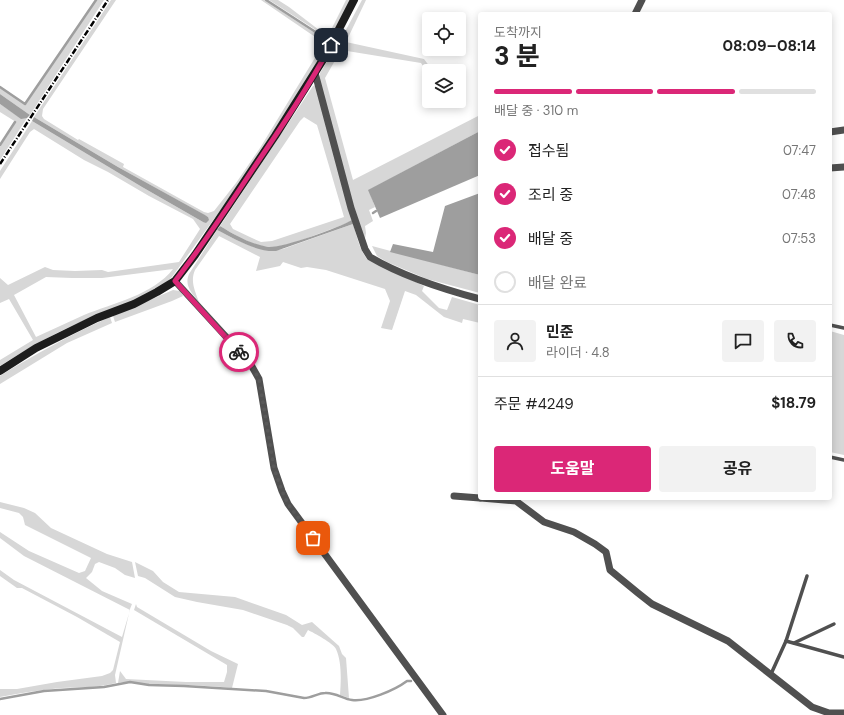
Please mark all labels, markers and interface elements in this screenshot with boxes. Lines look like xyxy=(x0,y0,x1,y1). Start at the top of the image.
map controls xyxy=(422,12,466,108)
button: locate xyxy=(422,12,466,56)
text: 도착까지 xyxy=(494,24,542,41)
pin xyxy=(314,28,348,62)
icon: home xyxy=(320,34,342,56)
text: 08:09–08:14 xyxy=(723,36,816,56)
text: 3 분 xyxy=(494,39,540,73)
button: layers xyxy=(422,64,466,108)
text: 배달 중 · 310 m xyxy=(494,102,578,119)
icon: check xyxy=(494,139,516,161)
text: 접수됨 xyxy=(528,141,569,161)
text: 07:47 xyxy=(783,142,816,159)
icon: check xyxy=(494,183,516,205)
text: 조리 중 xyxy=(528,185,573,205)
text: 07:48 xyxy=(782,186,816,203)
icon: check xyxy=(494,227,516,249)
text: 배달 중 xyxy=(528,229,573,249)
text: 07:53 xyxy=(782,230,816,247)
text: 배달 완료 xyxy=(528,273,587,293)
button: person xyxy=(494,320,536,362)
button: chat xyxy=(722,320,764,362)
button: phone xyxy=(774,320,816,362)
text: 민준 xyxy=(546,322,574,342)
courier xyxy=(219,332,259,372)
icon: bike xyxy=(228,341,250,363)
text: 라이더 · 4.8 xyxy=(546,344,610,361)
text: $18.79 xyxy=(771,393,816,413)
text: 주문 #4249 xyxy=(494,394,574,414)
button: 도움말 xyxy=(494,446,651,492)
button: 공유 xyxy=(659,446,816,492)
pin xyxy=(296,521,330,555)
icon: bag xyxy=(302,527,324,549)

